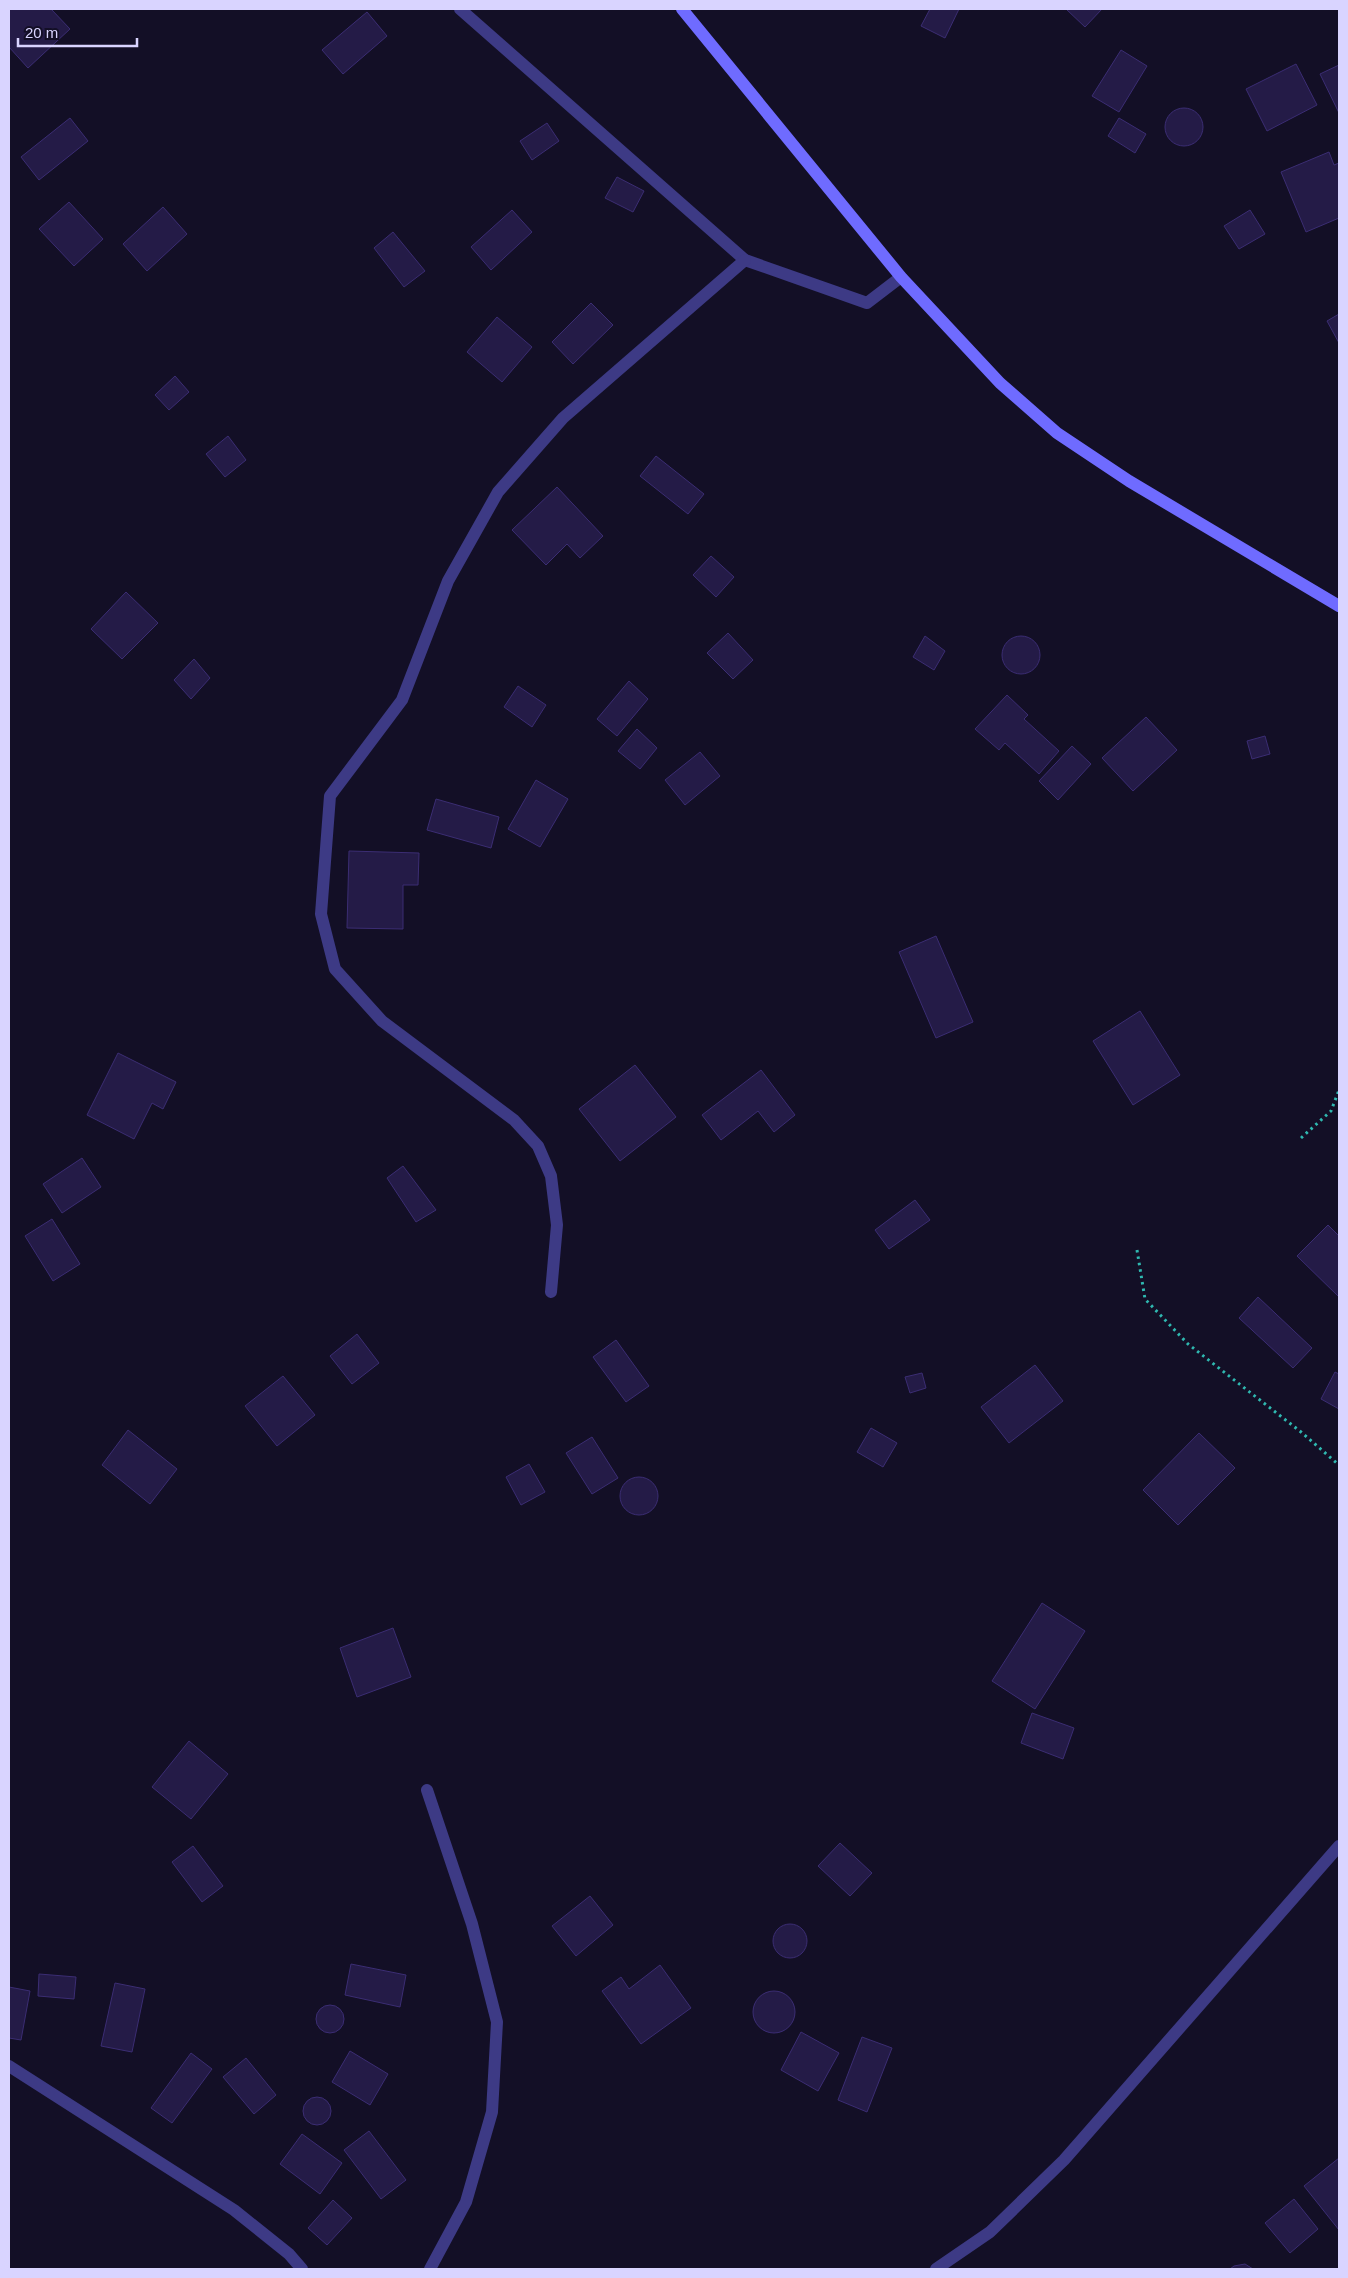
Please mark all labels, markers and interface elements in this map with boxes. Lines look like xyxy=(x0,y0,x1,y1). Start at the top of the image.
scale bar xyxy=(18,15,136,47)
text: 20 m xyxy=(25,24,58,41)

